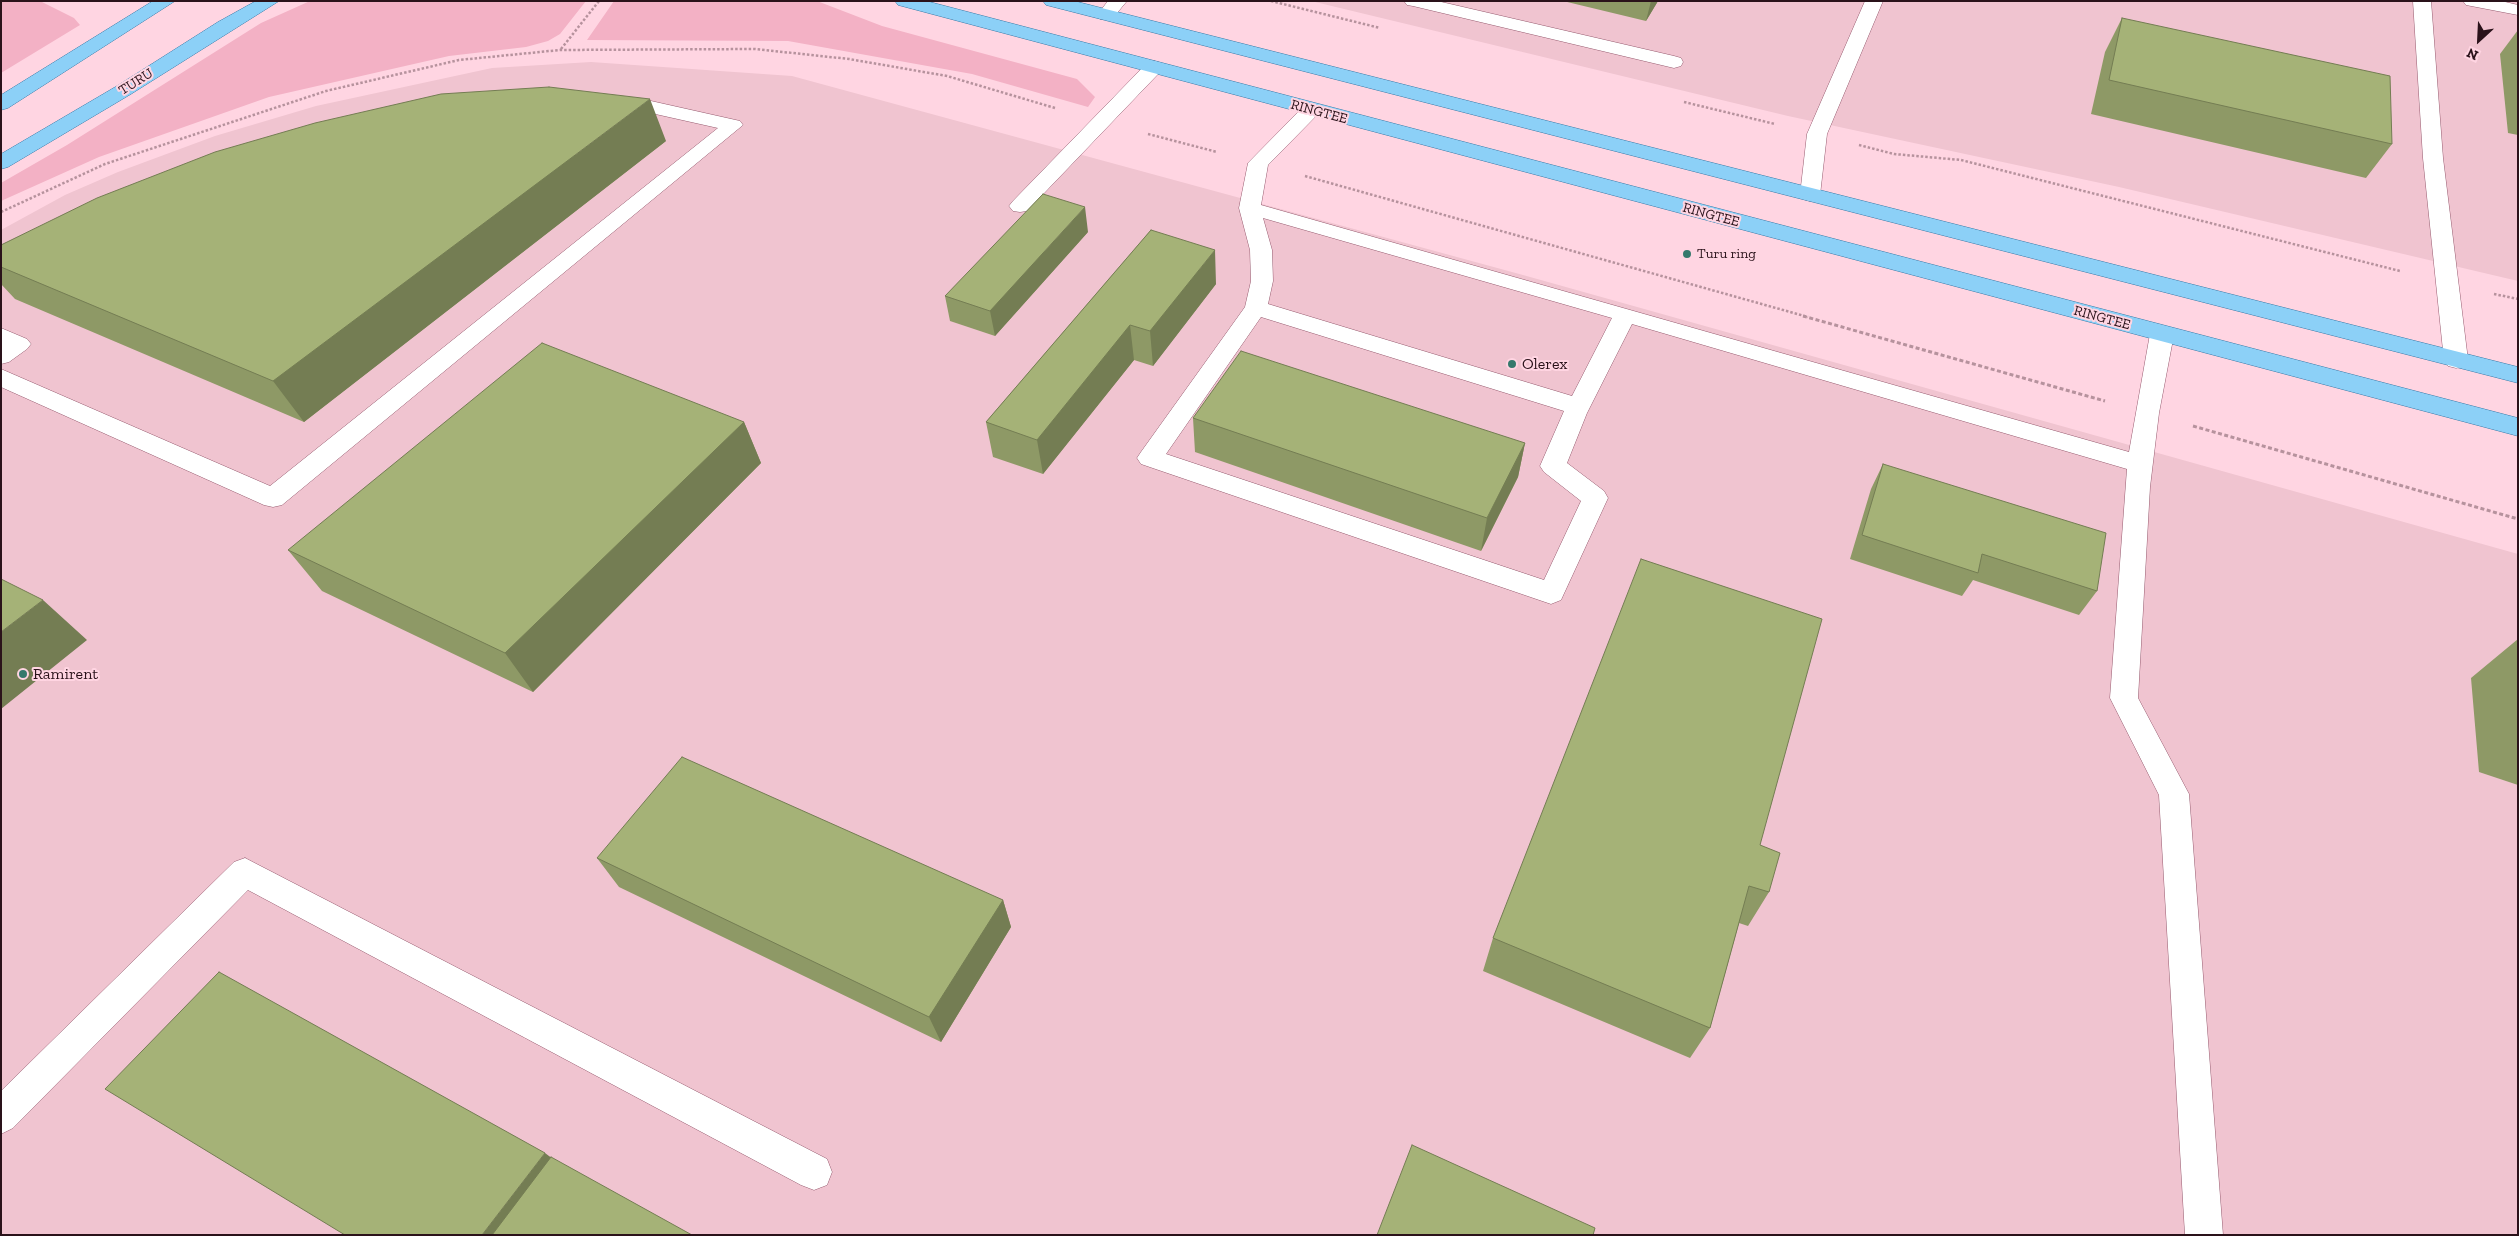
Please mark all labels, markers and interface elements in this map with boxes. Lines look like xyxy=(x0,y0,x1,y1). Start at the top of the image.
north arrow xyxy=(2454,15,2504,65)
text: N xyxy=(2464,44,2481,64)
street label: TURU xyxy=(116,65,156,99)
street label: RINGTEE xyxy=(1289,96,1349,128)
street label: RINGTEE xyxy=(1681,199,1741,231)
place label: Turu ring xyxy=(1697,246,1756,262)
marker: Turu ring xyxy=(1681,248,1693,260)
street label: RINGTEE xyxy=(2072,302,2132,334)
place label: Olerex xyxy=(1522,354,1568,374)
marker: Olerex xyxy=(1506,358,1518,370)
place label: Ramirent xyxy=(33,664,98,684)
marker: Ramirent xyxy=(17,668,29,680)

